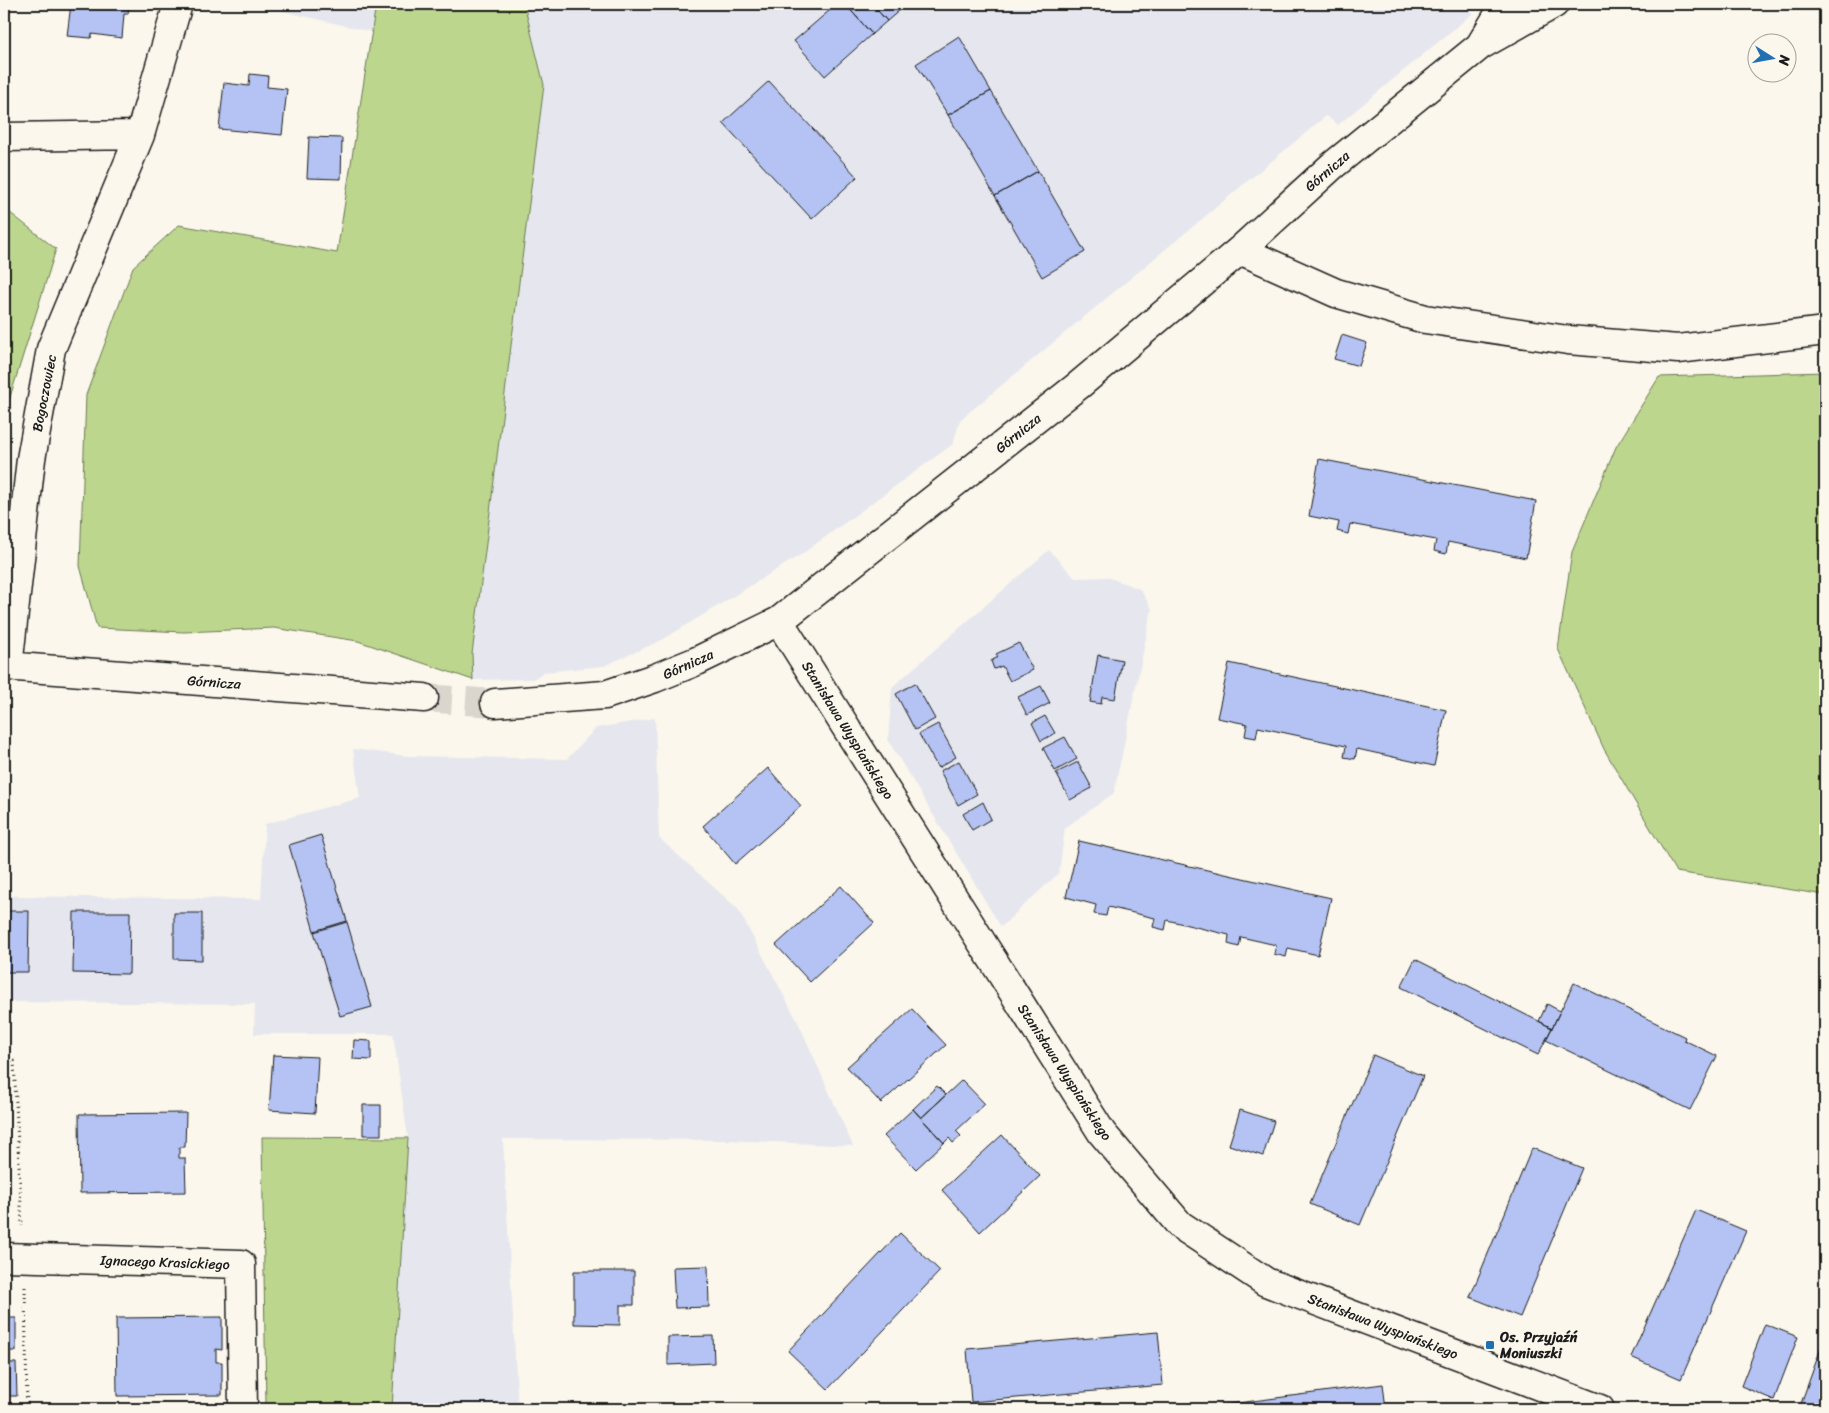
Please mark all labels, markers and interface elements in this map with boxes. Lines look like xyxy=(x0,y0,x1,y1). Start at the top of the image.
north arrow xyxy=(1746,32,1796,82)
text: N xyxy=(1771,52,1798,68)
street label: Górnicza xyxy=(1299,144,1357,198)
street label: Bogoczowiec xyxy=(25,352,64,434)
street label: Górnicza xyxy=(990,406,1048,460)
street label: Górnicza xyxy=(659,642,719,687)
street label: Stanisława Wyspiańskiego xyxy=(795,656,900,805)
street label: Górnicza xyxy=(186,668,243,697)
street label: Stanisława Wyspiańskiego xyxy=(1011,999,1119,1146)
street label: Ignacego Krasickiego xyxy=(99,1248,230,1277)
street label: Stanisława Wyspiańskiego xyxy=(1304,1286,1462,1367)
place label: Os. Przyjaźń Moniuszki xyxy=(1499,1325,1578,1366)
marker: Os. Przyjaźń Moniuszki xyxy=(1484,1339,1496,1351)

